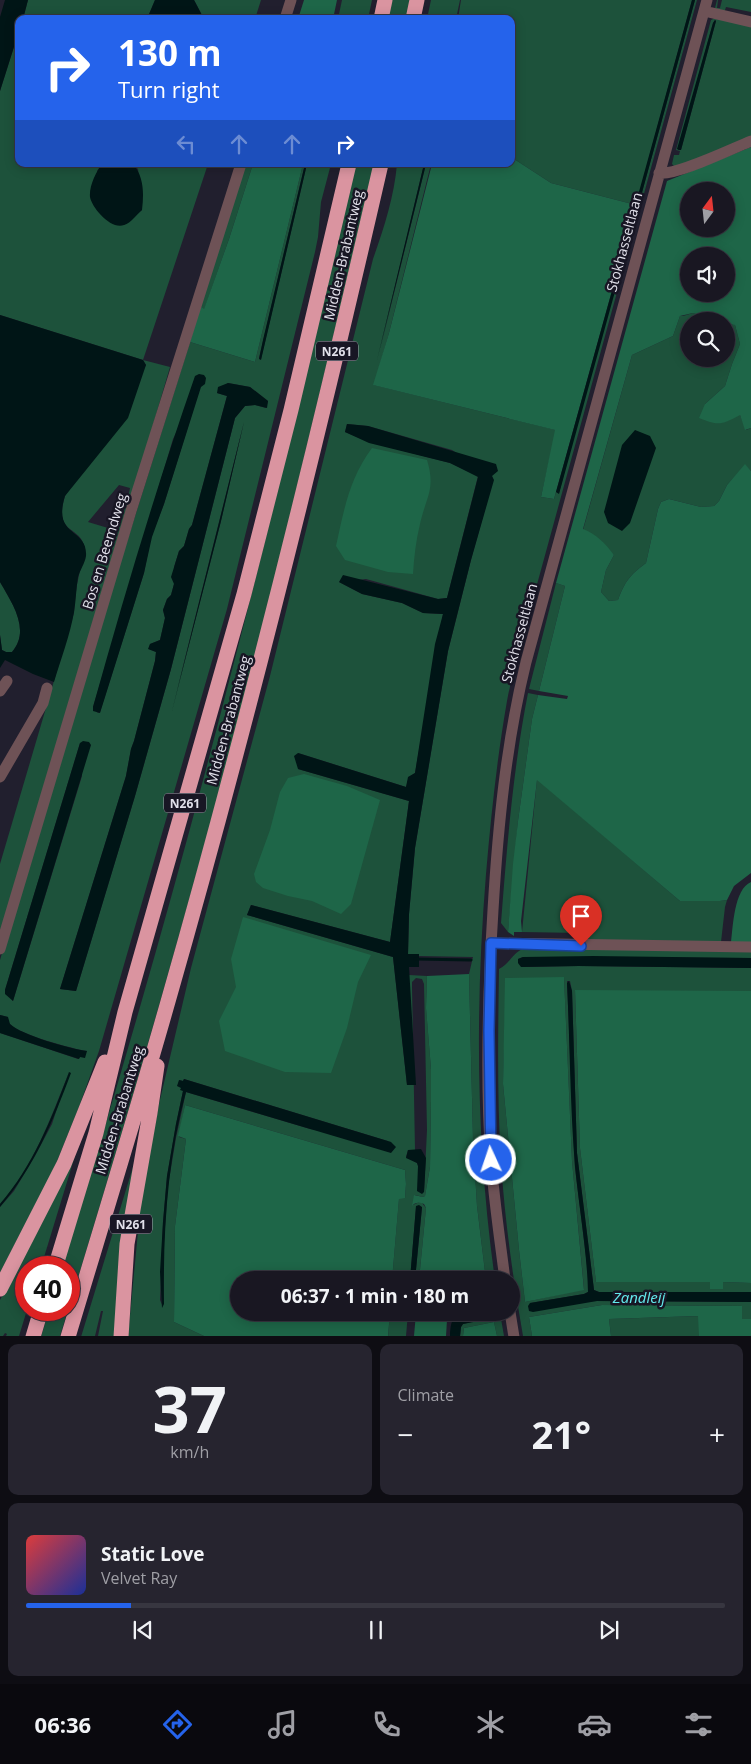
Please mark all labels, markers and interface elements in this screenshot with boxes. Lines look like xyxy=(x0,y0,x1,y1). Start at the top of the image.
text: 130 m xyxy=(118,29,222,76)
icon: right xyxy=(35,35,100,100)
text: Turn right xyxy=(118,74,220,104)
icon: left xyxy=(172,130,200,158)
icon: ahead xyxy=(225,130,253,158)
icon: ahead xyxy=(278,130,306,158)
icon: right xyxy=(331,130,359,158)
north arrow xyxy=(680,182,735,238)
map controls xyxy=(680,182,735,367)
street label: Midden-Brabantweg xyxy=(319,188,367,322)
street label: Stokhasseltlaan xyxy=(602,190,646,294)
button: sound xyxy=(680,247,735,302)
button: search xyxy=(680,312,735,367)
road number: N261 xyxy=(316,342,358,361)
street label: Bos en Beemdweg xyxy=(77,490,131,611)
street label: Stokhasseltlaan xyxy=(497,581,541,685)
street label: Midden-Brabantweg xyxy=(202,653,254,787)
road number: N261 xyxy=(164,794,206,812)
pin xyxy=(560,895,602,946)
icon: arrive xyxy=(567,902,595,930)
street label: Midden-Brabantweg xyxy=(90,1043,148,1176)
position arrow xyxy=(464,1133,516,1185)
road number: N261 xyxy=(110,1214,152,1234)
speed limit sign: 40 xyxy=(15,1256,80,1321)
text: 06:37 · 1 min · 180 m xyxy=(281,1283,469,1309)
water label: Zandleij xyxy=(612,1287,666,1307)
text: 37 xyxy=(153,1364,227,1452)
text: Climate xyxy=(398,1384,454,1406)
text: 21° xyxy=(531,1408,591,1460)
text: − xyxy=(398,1415,414,1453)
text: + xyxy=(709,1415,725,1453)
text: km/h xyxy=(170,1441,209,1463)
text: Static Love xyxy=(101,1541,204,1567)
text: Velvet Ray xyxy=(101,1567,177,1589)
icon: previous xyxy=(129,1616,157,1644)
icon: pause xyxy=(362,1616,390,1644)
icon: next xyxy=(595,1616,623,1644)
icon: directions xyxy=(160,1707,195,1742)
icon: music xyxy=(265,1707,300,1742)
icon: phone xyxy=(369,1707,404,1742)
icon: climate xyxy=(473,1707,508,1742)
icon: car xyxy=(577,1707,612,1742)
icon: filters xyxy=(681,1707,716,1742)
text: 06:36 xyxy=(35,1709,91,1739)

